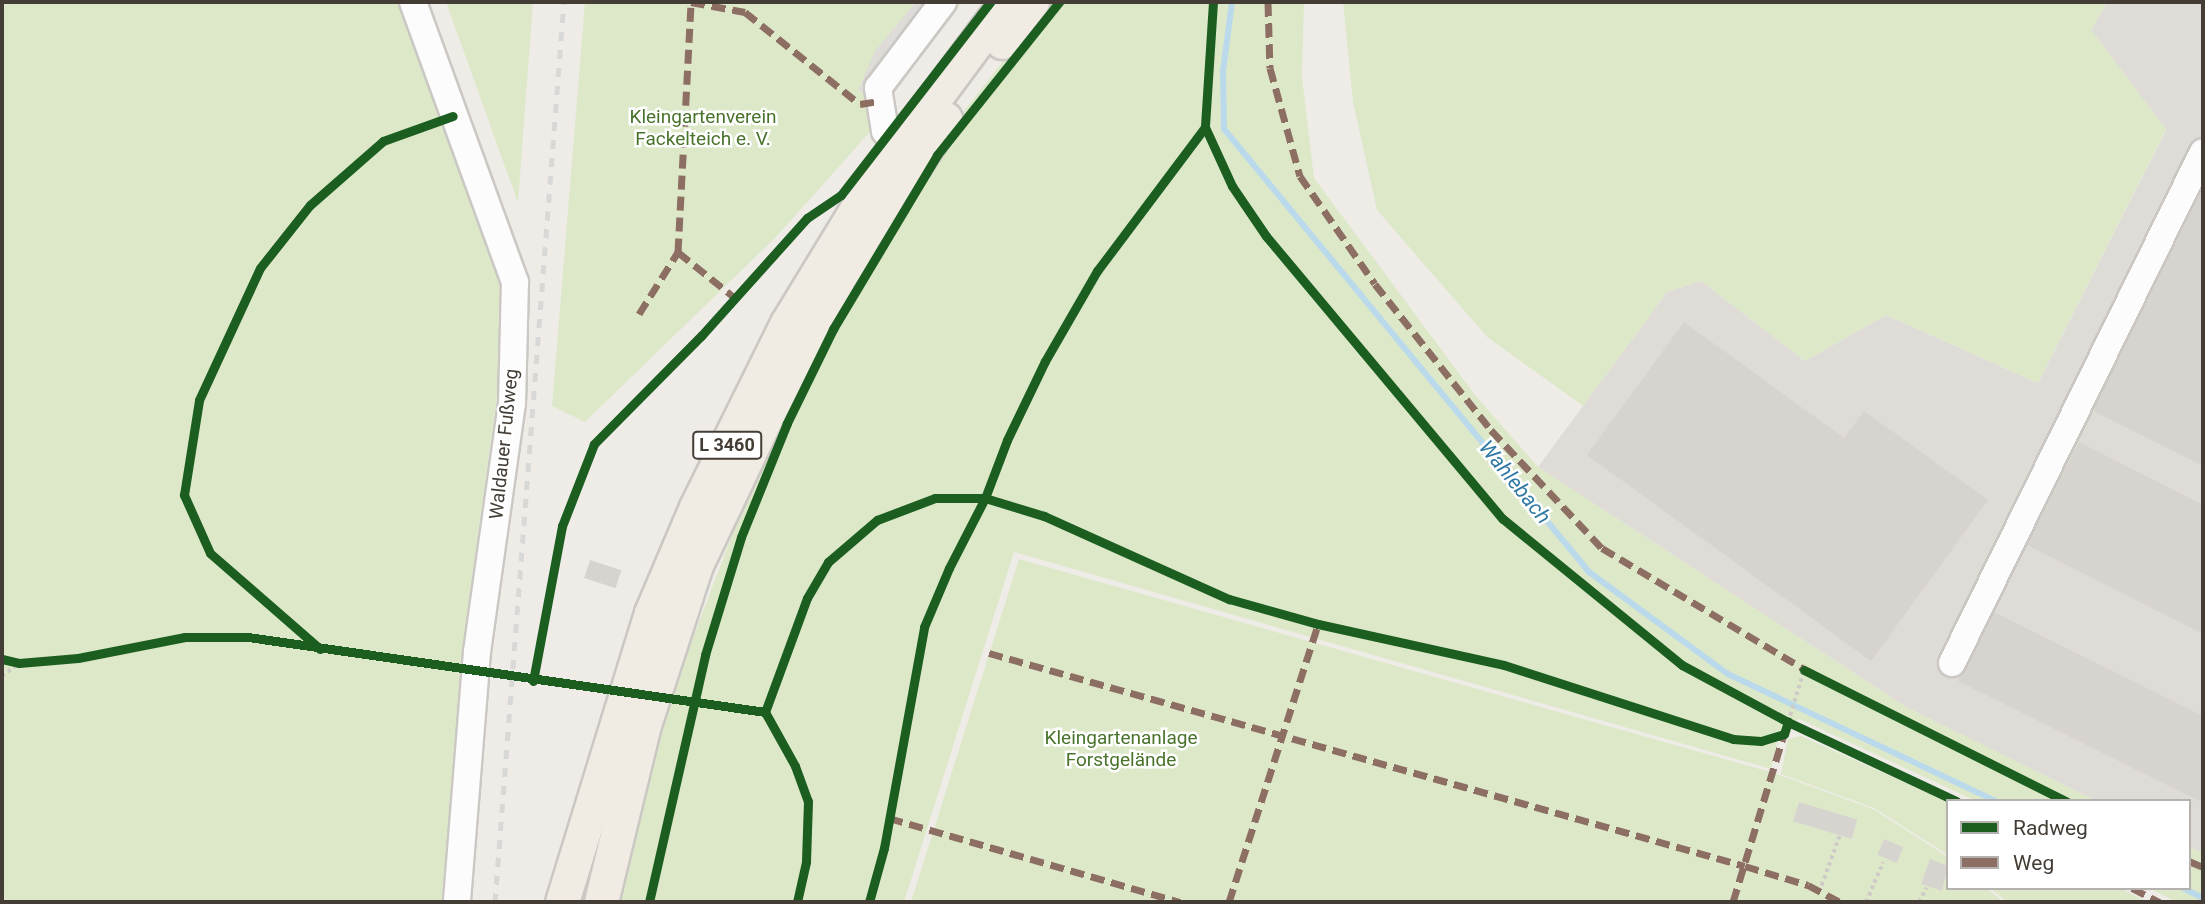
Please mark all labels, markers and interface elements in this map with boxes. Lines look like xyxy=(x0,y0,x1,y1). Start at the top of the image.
park label: Kleingartenverein Fackelteich e. V. xyxy=(629,106,777,150)
street label: Waldauer Fußweg xyxy=(485,368,523,520)
road number: L 3460 xyxy=(692,430,762,460)
water label: Wahlebach xyxy=(1474,435,1556,529)
park label: Kleingartenanlage Forstgelände xyxy=(1045,727,1197,771)
legend xyxy=(1946,799,2191,890)
text: Radweg xyxy=(2013,816,2088,840)
text: Weg xyxy=(2013,851,2054,875)

